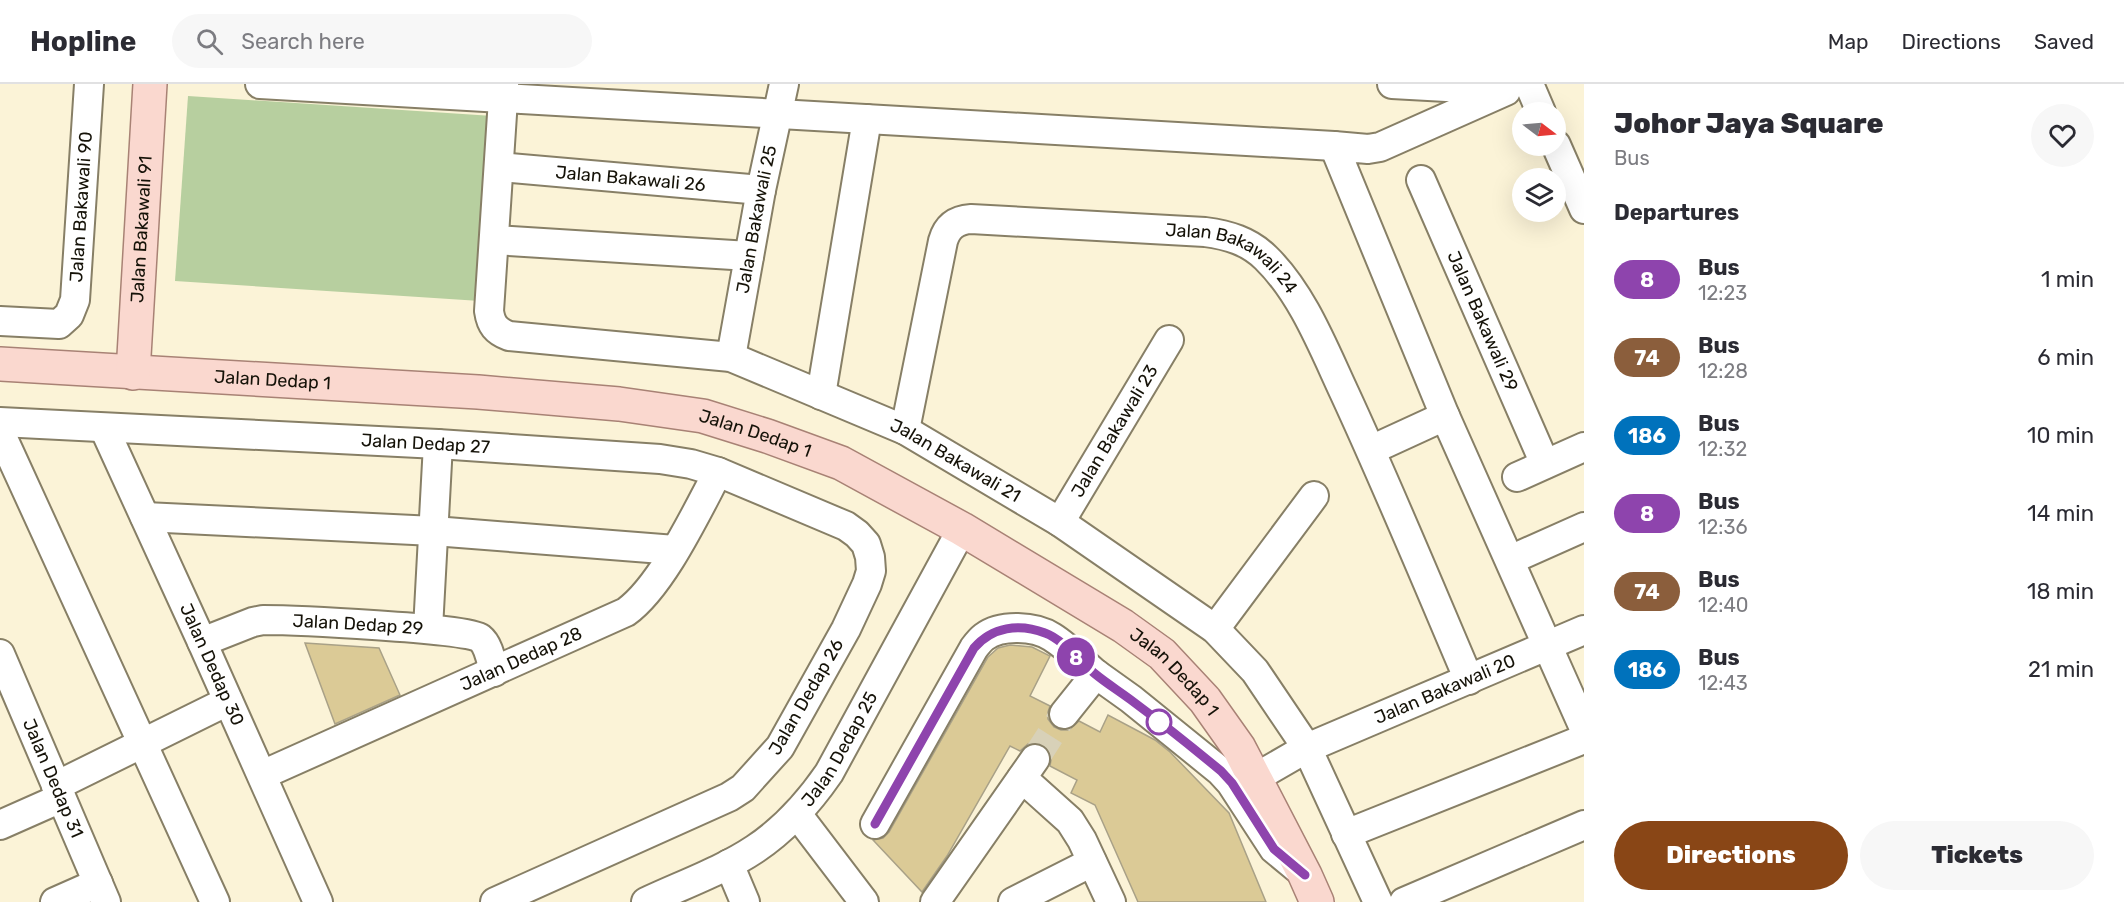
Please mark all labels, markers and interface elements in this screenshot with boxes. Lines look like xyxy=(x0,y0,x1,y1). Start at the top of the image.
search box xyxy=(172,14,592,68)
text: Hopline xyxy=(30,25,136,58)
icon: search xyxy=(193,25,226,58)
text: Search here xyxy=(241,28,365,55)
text: Map xyxy=(1828,29,1869,54)
text: Directions xyxy=(1902,29,2001,54)
text: Saved xyxy=(2034,29,2094,54)
north arrow xyxy=(1512,102,1566,156)
map controls xyxy=(1512,102,1566,222)
button: heart xyxy=(2031,104,2094,167)
text: Johor Jaya Square xyxy=(1614,107,1884,140)
street label: Jalan Bakawali 90 xyxy=(65,131,97,283)
street label: Jalan Bakawali 25 xyxy=(732,143,781,295)
text: Bus xyxy=(1614,146,1650,170)
street label: Jalan Bakawali 91 xyxy=(126,155,157,304)
street label: Jalan Bakawali 26 xyxy=(555,161,707,196)
button: layers xyxy=(1512,168,1566,222)
text: Departures xyxy=(1614,199,1739,226)
street label: Jalan Bakawali 24 xyxy=(1165,219,1302,298)
street label: Jalan Bakawali 29 xyxy=(1442,248,1523,394)
text: Bus xyxy=(1698,254,1740,281)
text: 1 min xyxy=(2041,266,2094,293)
text: 8 xyxy=(1640,267,1654,292)
text: 12:23 xyxy=(1698,281,1747,305)
text: Bus xyxy=(1698,332,1740,359)
text: 6 min xyxy=(2037,344,2094,371)
text: 74 xyxy=(1634,345,1660,370)
text: 12:28 xyxy=(1698,359,1748,383)
street label: Jalan Bakawali 23 xyxy=(1066,361,1163,501)
street label: Jalan Dedap 1 xyxy=(214,366,332,394)
street label: Jalan Dedap 1 xyxy=(696,404,814,462)
text: Bus xyxy=(1698,410,1740,437)
street label: Jalan Bakawali 21 xyxy=(887,414,1025,507)
text: 10 min xyxy=(2027,422,2094,449)
text: 186 xyxy=(1628,423,1666,448)
street label: Jalan Dedap 27 xyxy=(360,429,491,458)
text: 12:32 xyxy=(1698,437,1747,461)
text: Bus xyxy=(1698,488,1740,515)
text: 14 min xyxy=(2027,500,2094,527)
text: 8 xyxy=(1640,501,1654,526)
text: 12:36 xyxy=(1698,515,1748,539)
text: Bus xyxy=(1698,566,1740,593)
text: 18 min xyxy=(2027,578,2094,605)
text: 74 xyxy=(1634,579,1660,604)
text: 12:40 xyxy=(1698,593,1749,617)
street label: Jalan Dedap 30 xyxy=(175,600,249,729)
street label: Jalan Dedap 29 xyxy=(292,610,424,640)
street label: Jalan Dedap 28 xyxy=(457,622,586,696)
street label: Jalan Dedap 1 xyxy=(1125,623,1224,720)
street label: Jalan Dedap 26 xyxy=(764,635,848,759)
line badge: 8 xyxy=(1056,638,1096,676)
text: Bus xyxy=(1698,644,1740,671)
text: 8 xyxy=(1069,645,1083,670)
street label: Jalan Bakawali 20 xyxy=(1371,649,1519,729)
text: 21 min xyxy=(2028,656,2094,683)
text: 186 xyxy=(1628,657,1666,682)
text: 12:43 xyxy=(1698,671,1748,695)
street label: Jalan Dedap 25 xyxy=(797,688,882,811)
unlabelled marker xyxy=(1146,709,1172,735)
street label: Jalan Dedap 31 xyxy=(18,715,88,841)
button: Directions xyxy=(1614,821,1848,890)
button: Tickets xyxy=(1860,821,2094,890)

